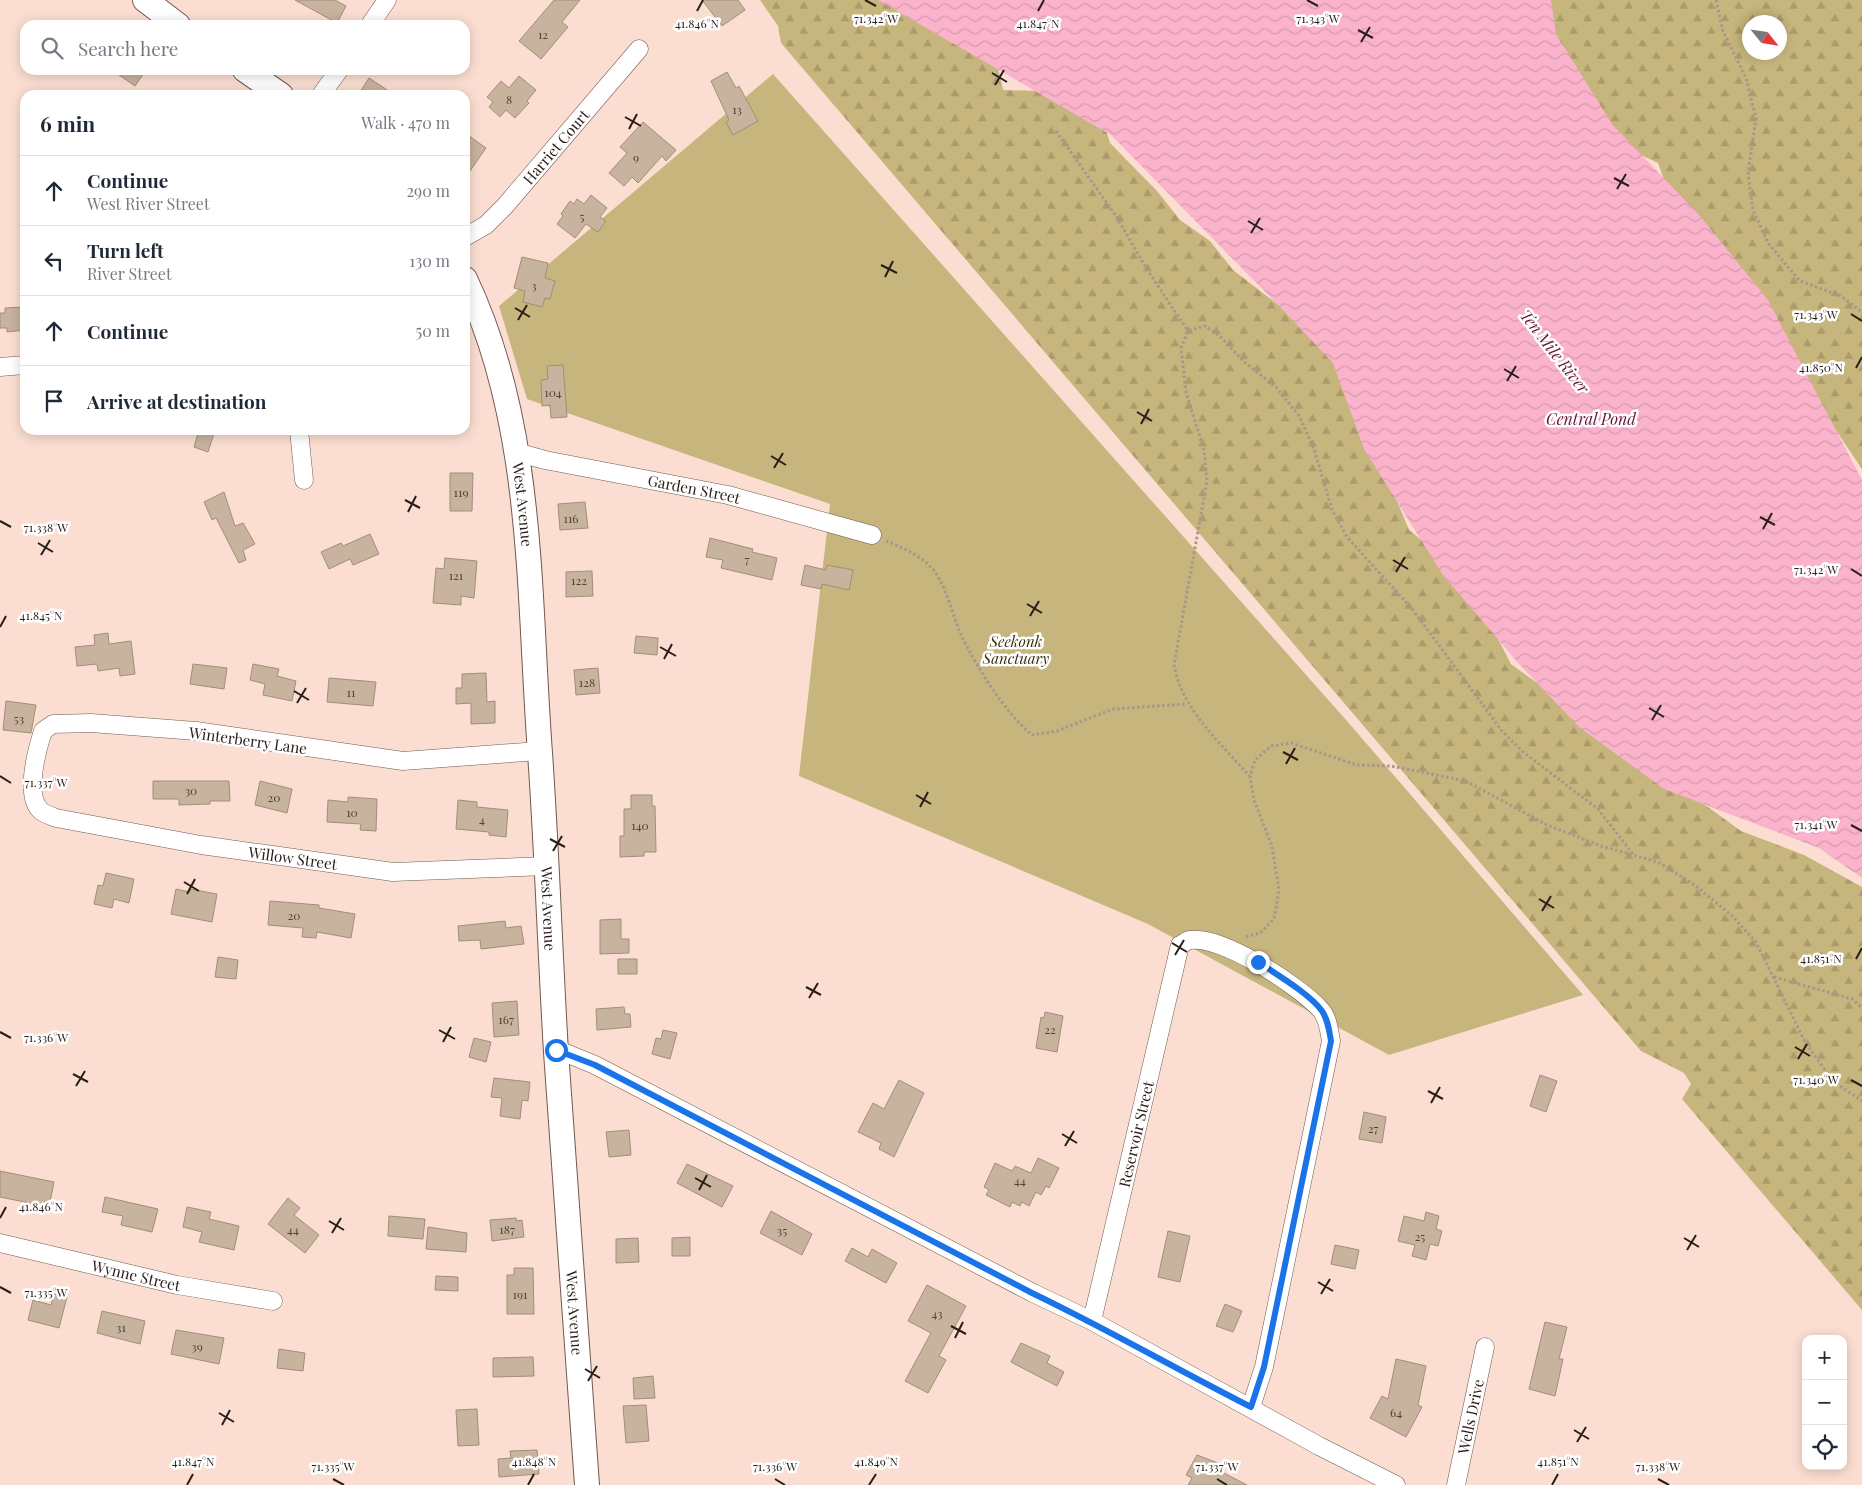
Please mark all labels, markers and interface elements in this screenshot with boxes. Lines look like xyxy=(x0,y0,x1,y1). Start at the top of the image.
text: 71.342°W xyxy=(854,10,898,26)
text: 71.343°W xyxy=(1296,10,1340,26)
text: 41.846°N xyxy=(675,15,720,31)
text: 41.847°N xyxy=(1017,15,1060,31)
north arrow xyxy=(1742,15,1787,60)
search box xyxy=(20,20,470,75)
house number: 12 xyxy=(538,26,548,42)
icon: search xyxy=(38,34,66,62)
text: Search here xyxy=(78,35,178,61)
house number: 8 xyxy=(506,91,512,107)
house number: 13 xyxy=(732,101,742,117)
street label: Harriet Court xyxy=(518,105,594,188)
text: 6 min xyxy=(40,109,95,137)
text: Walk · 470 m xyxy=(361,112,450,133)
house number: 9 xyxy=(633,149,639,165)
text: Continue xyxy=(87,167,168,193)
icon: ahead xyxy=(40,177,68,205)
text: 290 m xyxy=(406,180,450,201)
text: West River Street xyxy=(87,193,210,214)
house number: 5 xyxy=(580,208,585,224)
text: Turn left xyxy=(87,237,164,263)
icon: left xyxy=(40,247,68,275)
text: 130 m xyxy=(409,250,450,271)
text: River Street xyxy=(87,263,172,284)
house number: 3 xyxy=(531,277,537,293)
water label: Ten Mile River xyxy=(1516,305,1595,398)
text: 71.343°W xyxy=(1794,306,1838,322)
icon: ahead xyxy=(40,317,68,345)
text: Continue xyxy=(87,318,168,344)
text: 50 m xyxy=(416,320,450,341)
text: 41.850°N xyxy=(1799,359,1843,375)
house number: 104 xyxy=(544,384,562,400)
icon: arrive xyxy=(40,387,68,415)
text: Arrive at destination xyxy=(87,388,267,414)
water label: Central Pond xyxy=(1546,408,1637,429)
street label: West Avenue xyxy=(508,460,538,547)
street label: Garden Street xyxy=(646,470,743,508)
house number: 119 xyxy=(454,484,469,500)
house number: 116 xyxy=(563,510,579,526)
text: 71.338°W xyxy=(24,519,68,535)
house number: 7 xyxy=(745,551,750,567)
text: 71.342°W xyxy=(1794,561,1838,577)
house number: 121 xyxy=(449,567,464,583)
house number: 122 xyxy=(571,572,587,588)
text: 41.845°N xyxy=(20,607,63,623)
park label: Seekonk Sanctuary xyxy=(982,631,1049,668)
house number: 128 xyxy=(579,674,595,690)
house number: 11 xyxy=(347,684,356,700)
house number: 53 xyxy=(14,710,24,726)
street label: Winterberry Lane xyxy=(187,722,308,758)
text: 71.337°W xyxy=(25,774,68,790)
house number: 30 xyxy=(185,782,197,798)
house number: 20 xyxy=(268,789,280,805)
house number: 10 xyxy=(346,804,358,820)
house number: 4 xyxy=(479,811,485,827)
text: 71.341°W xyxy=(1795,816,1838,832)
house number: 140 xyxy=(631,817,649,833)
street label: Willow Street xyxy=(246,842,339,874)
street label: West Avenue xyxy=(537,865,561,951)
house number: 20 xyxy=(288,907,300,923)
text: 41.851°N xyxy=(1800,950,1842,966)
route end xyxy=(1247,951,1270,974)
house number: 167 xyxy=(498,1011,514,1027)
house number: 22 xyxy=(1044,1021,1056,1037)
text: 71.336°W xyxy=(24,1029,68,1045)
route start xyxy=(545,1039,568,1062)
text: 71.340°W xyxy=(1793,1071,1839,1087)
street label: Reservoir Street xyxy=(1114,1078,1158,1189)
house number: 27 xyxy=(1368,1120,1378,1136)
house number: 44 xyxy=(1014,1172,1026,1188)
text: 41.846°N xyxy=(19,1198,64,1214)
house number: 44 xyxy=(287,1221,299,1237)
house number: 187 xyxy=(499,1221,515,1237)
house number: 35 xyxy=(777,1222,787,1238)
house number: 25 xyxy=(1415,1228,1425,1244)
street label: Wynne Street xyxy=(89,1255,183,1296)
street label: West Avenue xyxy=(562,1269,588,1356)
text: 71.335°W xyxy=(25,1284,68,1300)
house number: 191 xyxy=(513,1286,528,1302)
house number: 43 xyxy=(931,1305,943,1321)
house number: 31 xyxy=(116,1319,126,1335)
map controls xyxy=(1802,1335,1847,1470)
button: + xyxy=(1802,1335,1847,1380)
house number: 39 xyxy=(191,1338,203,1354)
street label: Wells Drive xyxy=(1453,1377,1488,1457)
button: − xyxy=(1802,1380,1847,1425)
house number: 64 xyxy=(1390,1404,1402,1420)
button: locate xyxy=(1802,1425,1847,1470)
text: 41.847°N xyxy=(172,1453,215,1469)
text: 41.848°N xyxy=(512,1453,557,1469)
text: 41.849°N xyxy=(854,1453,898,1469)
text: 41.851°N xyxy=(1537,1453,1579,1469)
text: 71.335°W xyxy=(312,1458,355,1474)
text: 71.336°W xyxy=(753,1458,797,1474)
text: 71.337°W xyxy=(1196,1458,1239,1474)
text: 71.338°W xyxy=(1636,1458,1680,1474)

